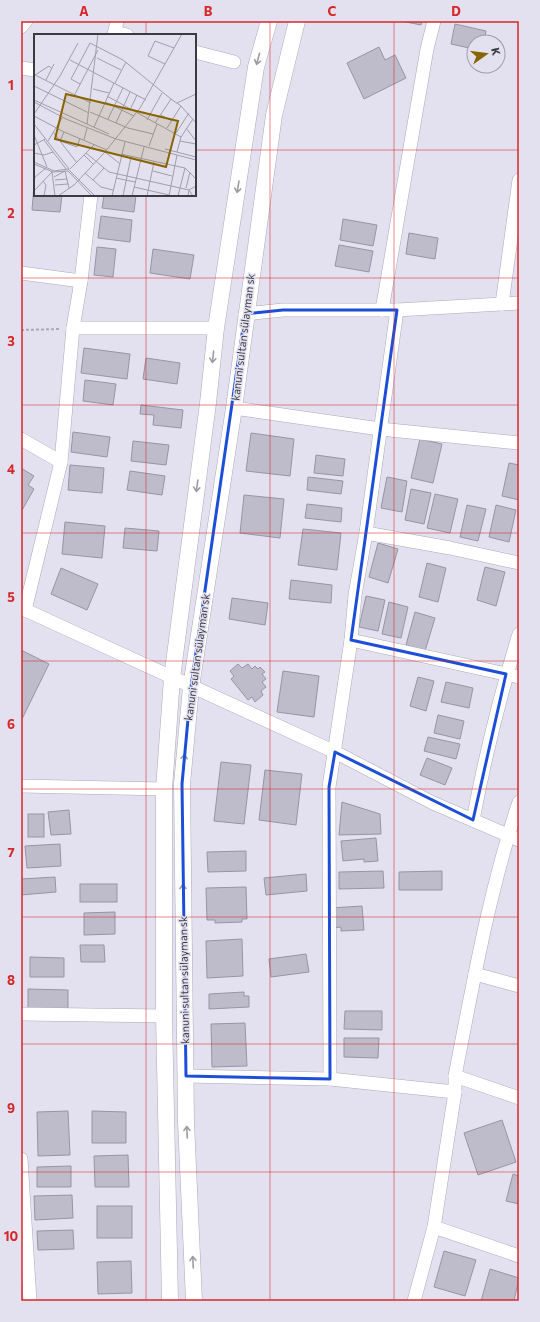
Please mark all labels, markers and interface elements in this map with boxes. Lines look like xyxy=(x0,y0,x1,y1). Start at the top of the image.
text: A xyxy=(79,3,89,19)
text: B xyxy=(204,3,213,19)
text: C xyxy=(328,3,337,19)
text: D xyxy=(451,3,461,19)
inset map xyxy=(34,34,196,196)
north arrow xyxy=(466,34,506,74)
text: K xyxy=(489,46,504,57)
one-way arrow xyxy=(254,52,261,65)
text: 1 xyxy=(8,77,14,93)
one-way arrow xyxy=(234,180,242,193)
text: 2 xyxy=(7,205,15,221)
street label: kanuni sultan sülayman sk xyxy=(228,273,257,401)
text: 3 xyxy=(7,333,15,349)
one-way arrow xyxy=(209,350,217,363)
text: 4 xyxy=(7,461,15,477)
one-way arrow xyxy=(193,479,201,492)
text: 5 xyxy=(7,589,15,605)
street label: kanuni sultan sülayman sk xyxy=(181,593,212,721)
text: 6 xyxy=(7,716,15,732)
one-way arrow xyxy=(181,754,188,767)
text: 7 xyxy=(7,844,15,860)
one-way arrow xyxy=(179,884,187,897)
street label: kanuni sultan sülayman sk xyxy=(176,916,191,1044)
text: 8 xyxy=(7,972,15,988)
text: 9 xyxy=(7,1100,15,1116)
one-way arrow xyxy=(183,1126,190,1139)
text: 10 xyxy=(4,1228,19,1244)
one-way arrow xyxy=(189,1256,196,1269)

